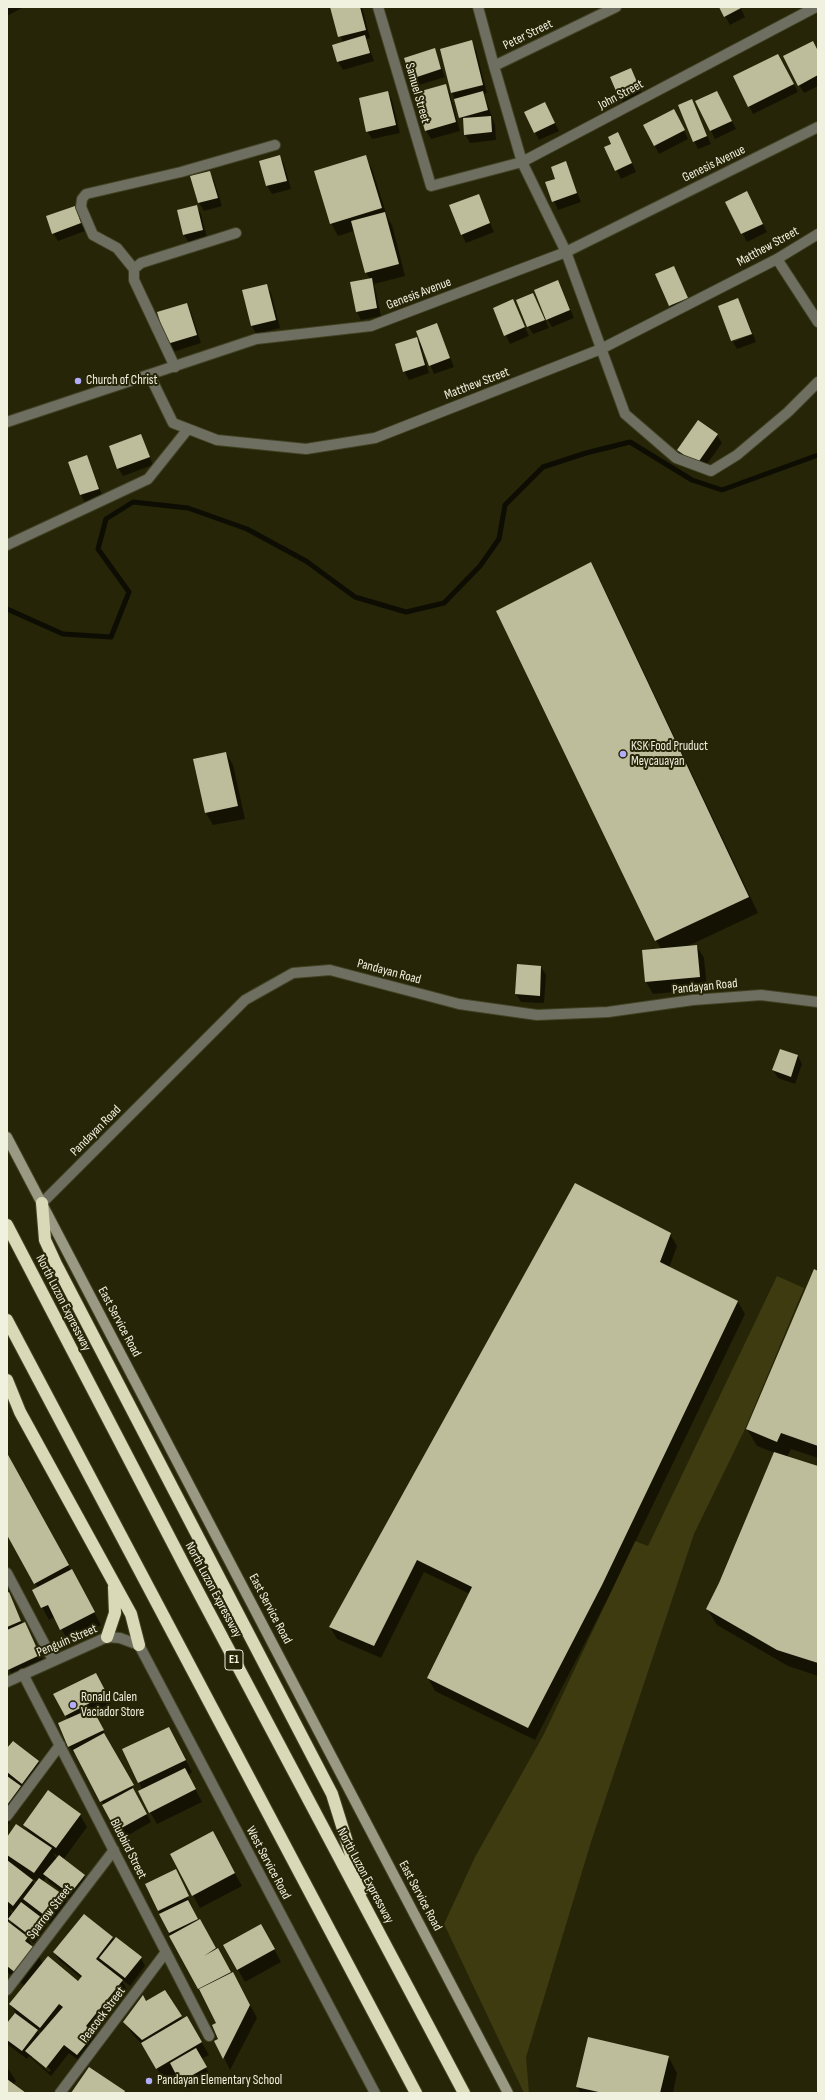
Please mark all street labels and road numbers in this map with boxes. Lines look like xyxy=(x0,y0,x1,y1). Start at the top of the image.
street label: Peter Street xyxy=(501,16,555,54)
street label: Samuel Street xyxy=(401,61,433,125)
street label: John Street xyxy=(596,77,646,113)
street label: Genesis Avenue xyxy=(680,142,748,186)
street label: Matthew Street xyxy=(734,224,802,270)
street label: Genesis Avenue xyxy=(384,275,454,313)
street label: Matthew Street xyxy=(442,365,512,403)
street label: Pandayan Road xyxy=(355,956,423,988)
street label: Pandayan Road xyxy=(672,976,738,998)
street label: Pandayan Road xyxy=(67,1102,125,1160)
street label: North Luzon Expressway xyxy=(32,1252,94,1354)
street label: East Service Road xyxy=(94,1284,144,1360)
street label: North Luzon Expressway xyxy=(181,1540,245,1640)
street label: East Service Road xyxy=(245,1571,295,1647)
street label: Penguin Street xyxy=(34,1621,100,1661)
road number: E1 xyxy=(225,1650,243,1670)
street label: Bluebird Street xyxy=(106,1816,150,1882)
street label: West Service Road xyxy=(242,1824,294,1902)
street label: North Luzon Expressway xyxy=(333,1826,397,1926)
street label: East Service Road xyxy=(395,1858,445,1934)
street label: Sparrow Street xyxy=(24,1881,76,1943)
street label: Peacock Street xyxy=(77,1984,129,2046)

